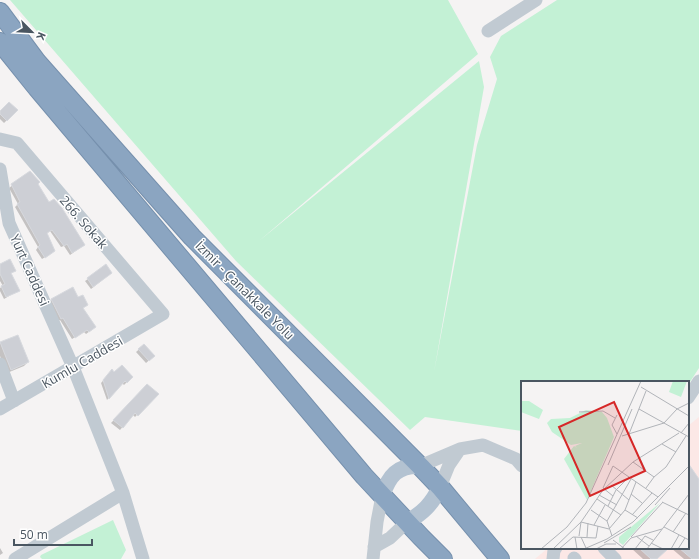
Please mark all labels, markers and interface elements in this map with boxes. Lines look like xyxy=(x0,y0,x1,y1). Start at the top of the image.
north arrow xyxy=(12,12,52,52)
text: K xyxy=(33,30,50,43)
street label: 266. Sokak xyxy=(56,192,112,253)
street label: Yurt Caddesi xyxy=(6,231,54,309)
street label: İzmir - Çanakkale Yolu xyxy=(192,237,298,343)
street label: Kumlu Caddesi xyxy=(38,332,126,392)
inset map xyxy=(521,381,689,549)
scale bar xyxy=(14,521,92,547)
text: 50 m xyxy=(20,526,48,543)

